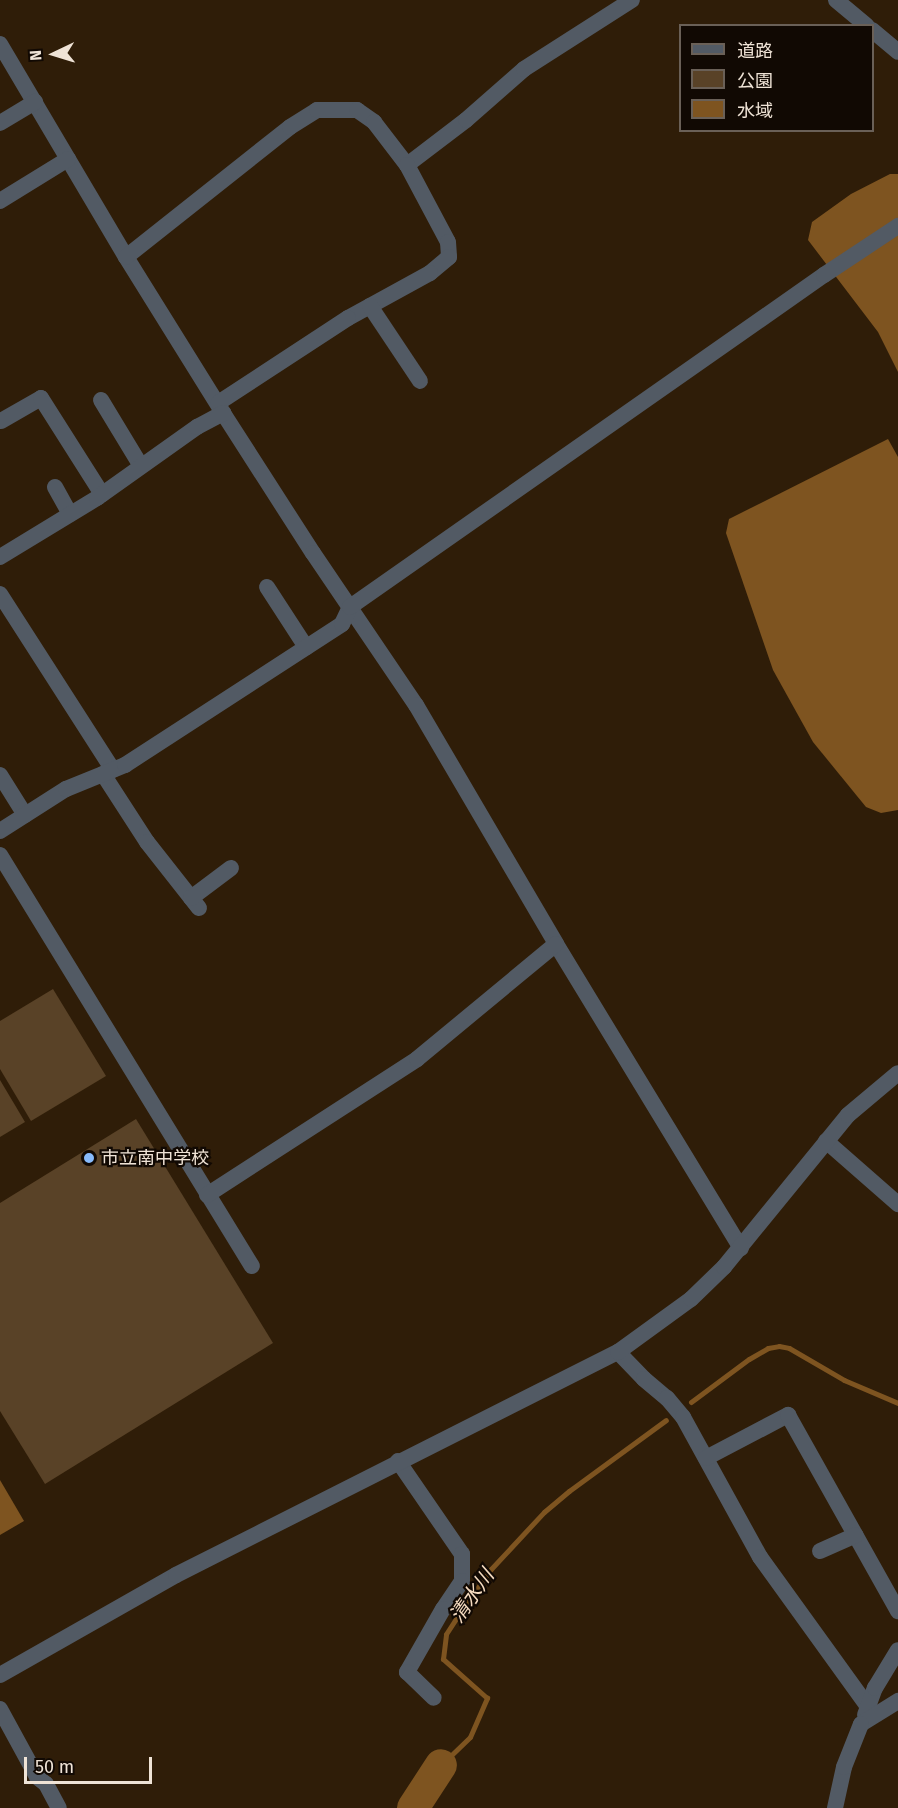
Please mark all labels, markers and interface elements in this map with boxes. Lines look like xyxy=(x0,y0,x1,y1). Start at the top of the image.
north arrow xyxy=(24,24,84,84)
legend xyxy=(679,24,874,132)
text: 道路 xyxy=(737,40,773,62)
text: N xyxy=(26,49,45,61)
text: 公園 xyxy=(737,70,773,92)
text: 水域 xyxy=(737,100,773,122)
place label: 市立南中学校 xyxy=(101,1147,209,1169)
marker: 市立南中学校 xyxy=(82,1151,96,1165)
water label: 清水川 xyxy=(445,1565,499,1627)
scale bar xyxy=(27,1745,154,1783)
text: 50 m xyxy=(35,1756,74,1778)

